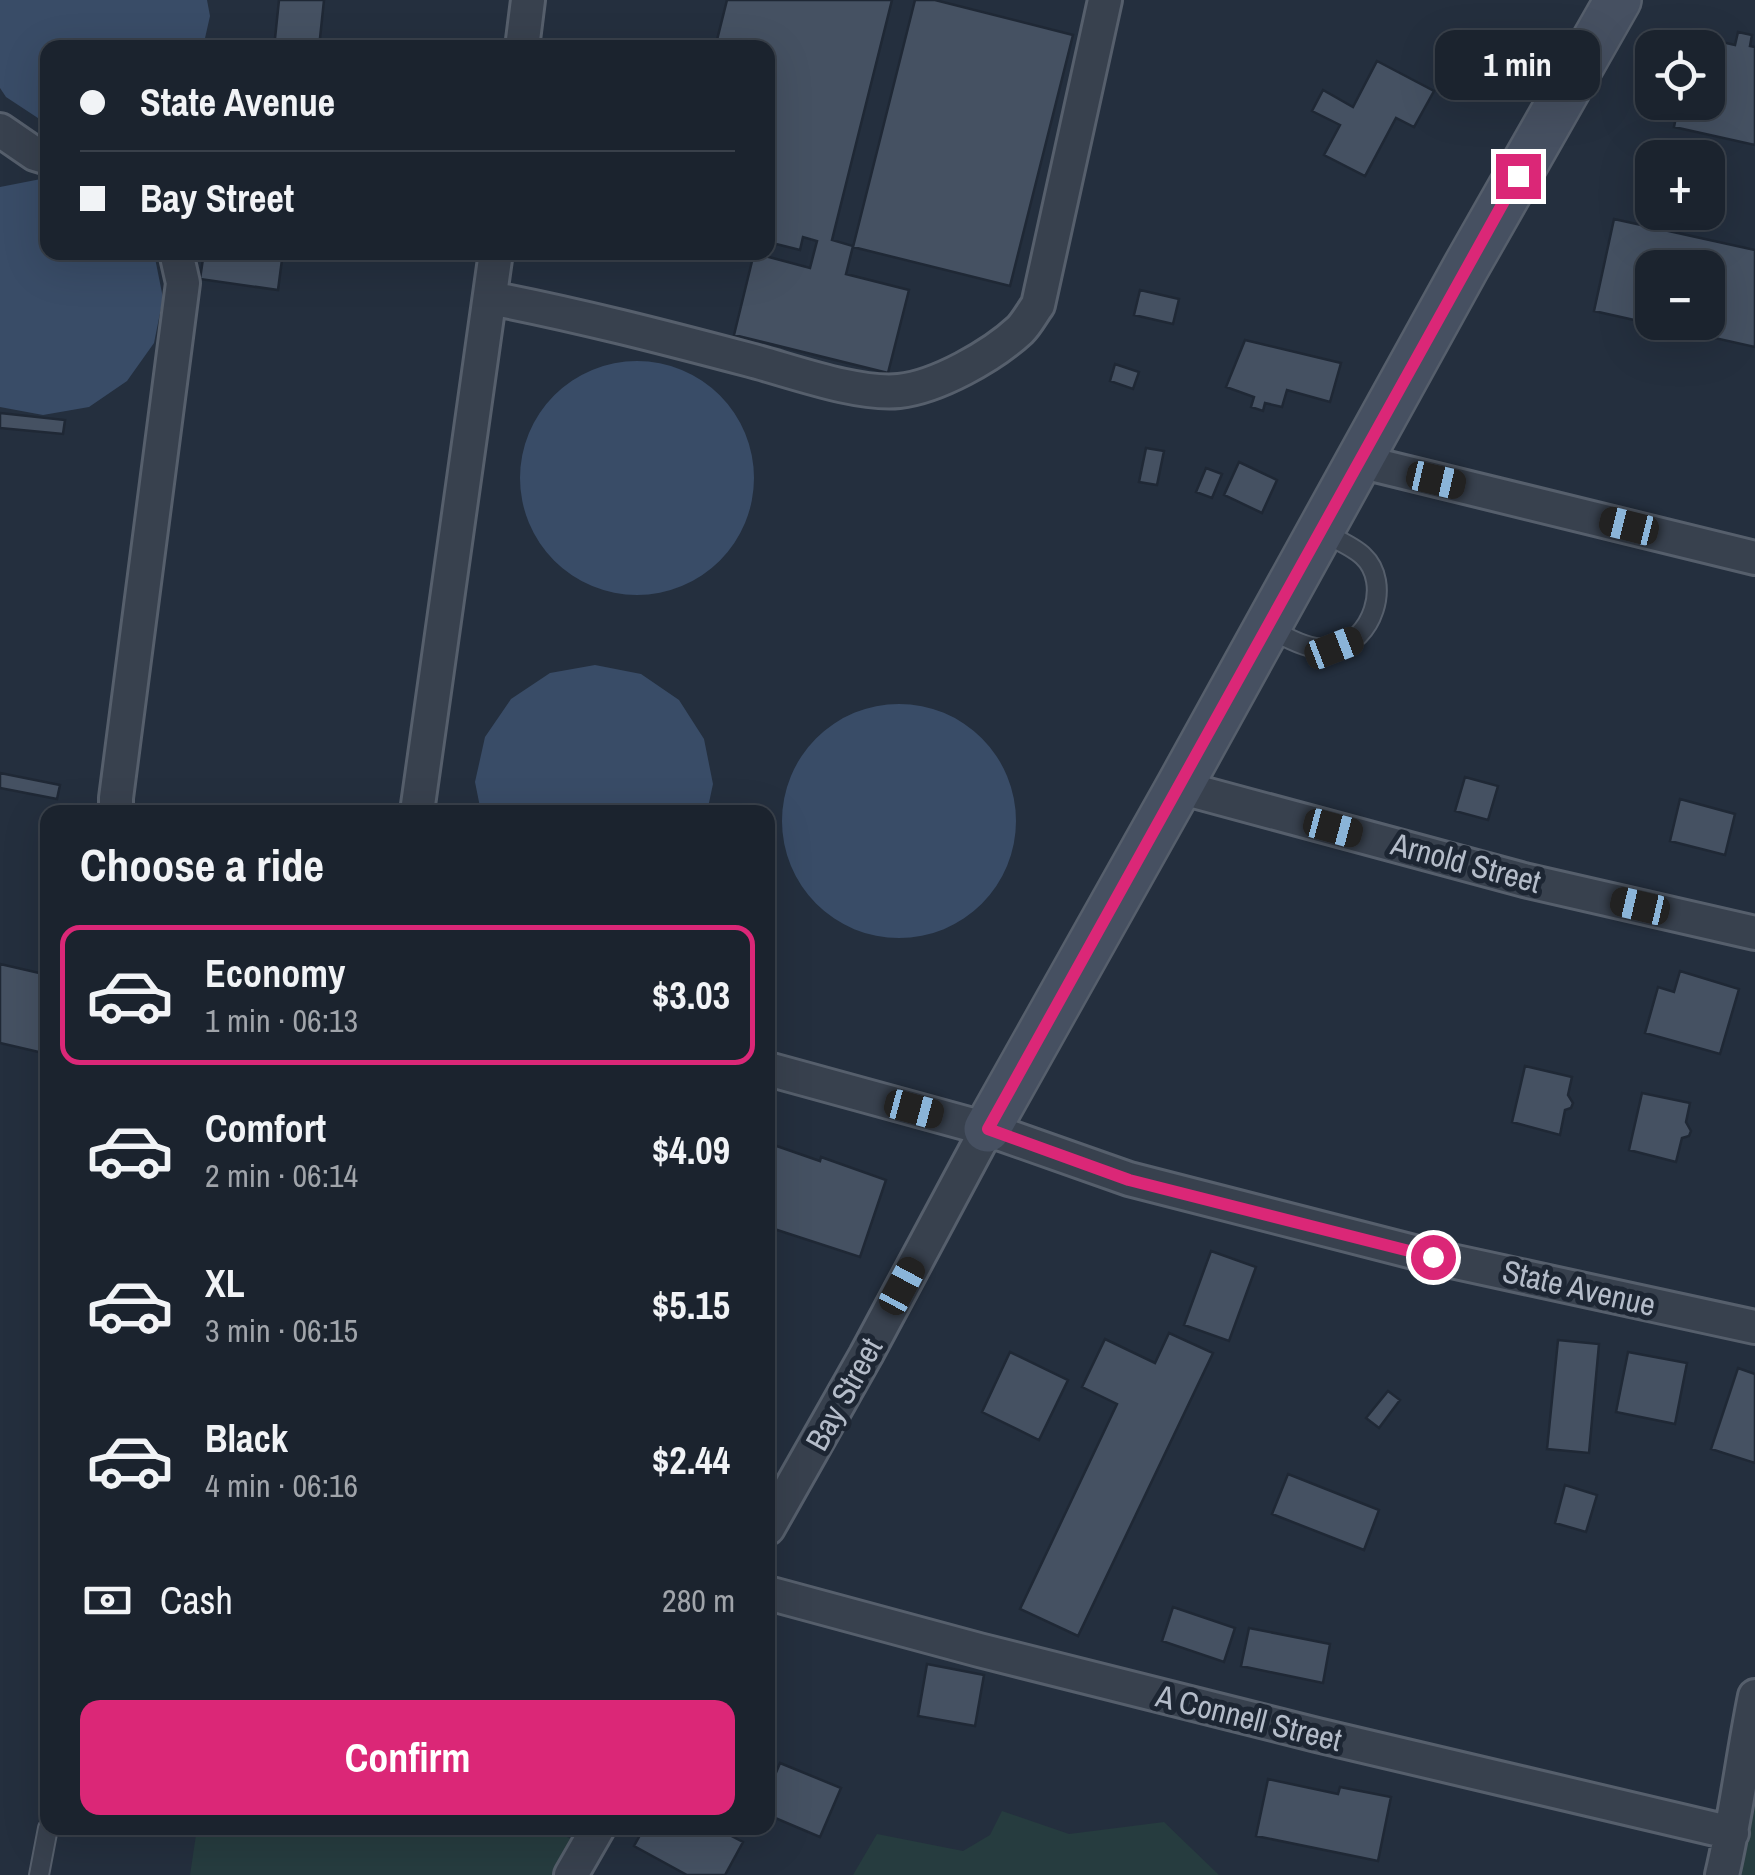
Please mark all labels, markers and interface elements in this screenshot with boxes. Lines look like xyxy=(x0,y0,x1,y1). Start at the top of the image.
map controls xyxy=(1635,30,1725,340)
button: locate xyxy=(1635,30,1725,120)
callout: 1 min xyxy=(1436,31,1600,101)
text: 1 min xyxy=(1483,43,1552,86)
text: State Avenue xyxy=(140,77,335,128)
button: + xyxy=(1635,140,1725,230)
route end xyxy=(1496,154,1541,199)
text: Bay Street xyxy=(140,173,294,224)
button: − xyxy=(1635,250,1725,340)
car xyxy=(1403,459,1469,501)
car xyxy=(1596,504,1662,548)
car xyxy=(1301,623,1367,673)
car xyxy=(1300,806,1366,850)
street label: Arnold Street xyxy=(1386,822,1546,903)
text: Choose a ride xyxy=(80,834,324,895)
car xyxy=(1607,885,1673,927)
text: Economy xyxy=(205,948,345,999)
icon: car xyxy=(85,950,175,1040)
text: $3.03 xyxy=(652,970,730,1021)
text: 1 min · 06:13 xyxy=(205,999,358,1042)
car xyxy=(881,1087,947,1131)
text: Comfort xyxy=(205,1103,326,1154)
icon: car xyxy=(85,1105,175,1195)
text: $4.09 xyxy=(652,1125,730,1176)
text: 2 min · 06:14 xyxy=(205,1154,358,1197)
route start xyxy=(1411,1235,1456,1280)
street label: State Avenue xyxy=(1498,1249,1660,1326)
car xyxy=(875,1252,929,1320)
text: XL xyxy=(205,1258,245,1309)
icon: car xyxy=(85,1260,175,1350)
text: $5.15 xyxy=(652,1280,730,1331)
text: 3 min · 06:15 xyxy=(205,1309,358,1352)
street label: Bay Street xyxy=(795,1330,892,1458)
text: Black xyxy=(205,1413,288,1464)
icon: car xyxy=(85,1415,175,1505)
text: $2.44 xyxy=(652,1435,730,1486)
text: 4 min · 06:16 xyxy=(205,1464,358,1507)
icon: cash xyxy=(80,1573,135,1628)
text: Cash xyxy=(160,1575,233,1626)
text: 280 m xyxy=(662,1579,735,1622)
street label: A Connell Street xyxy=(1151,1673,1346,1761)
button: Confirm xyxy=(80,1700,735,1815)

